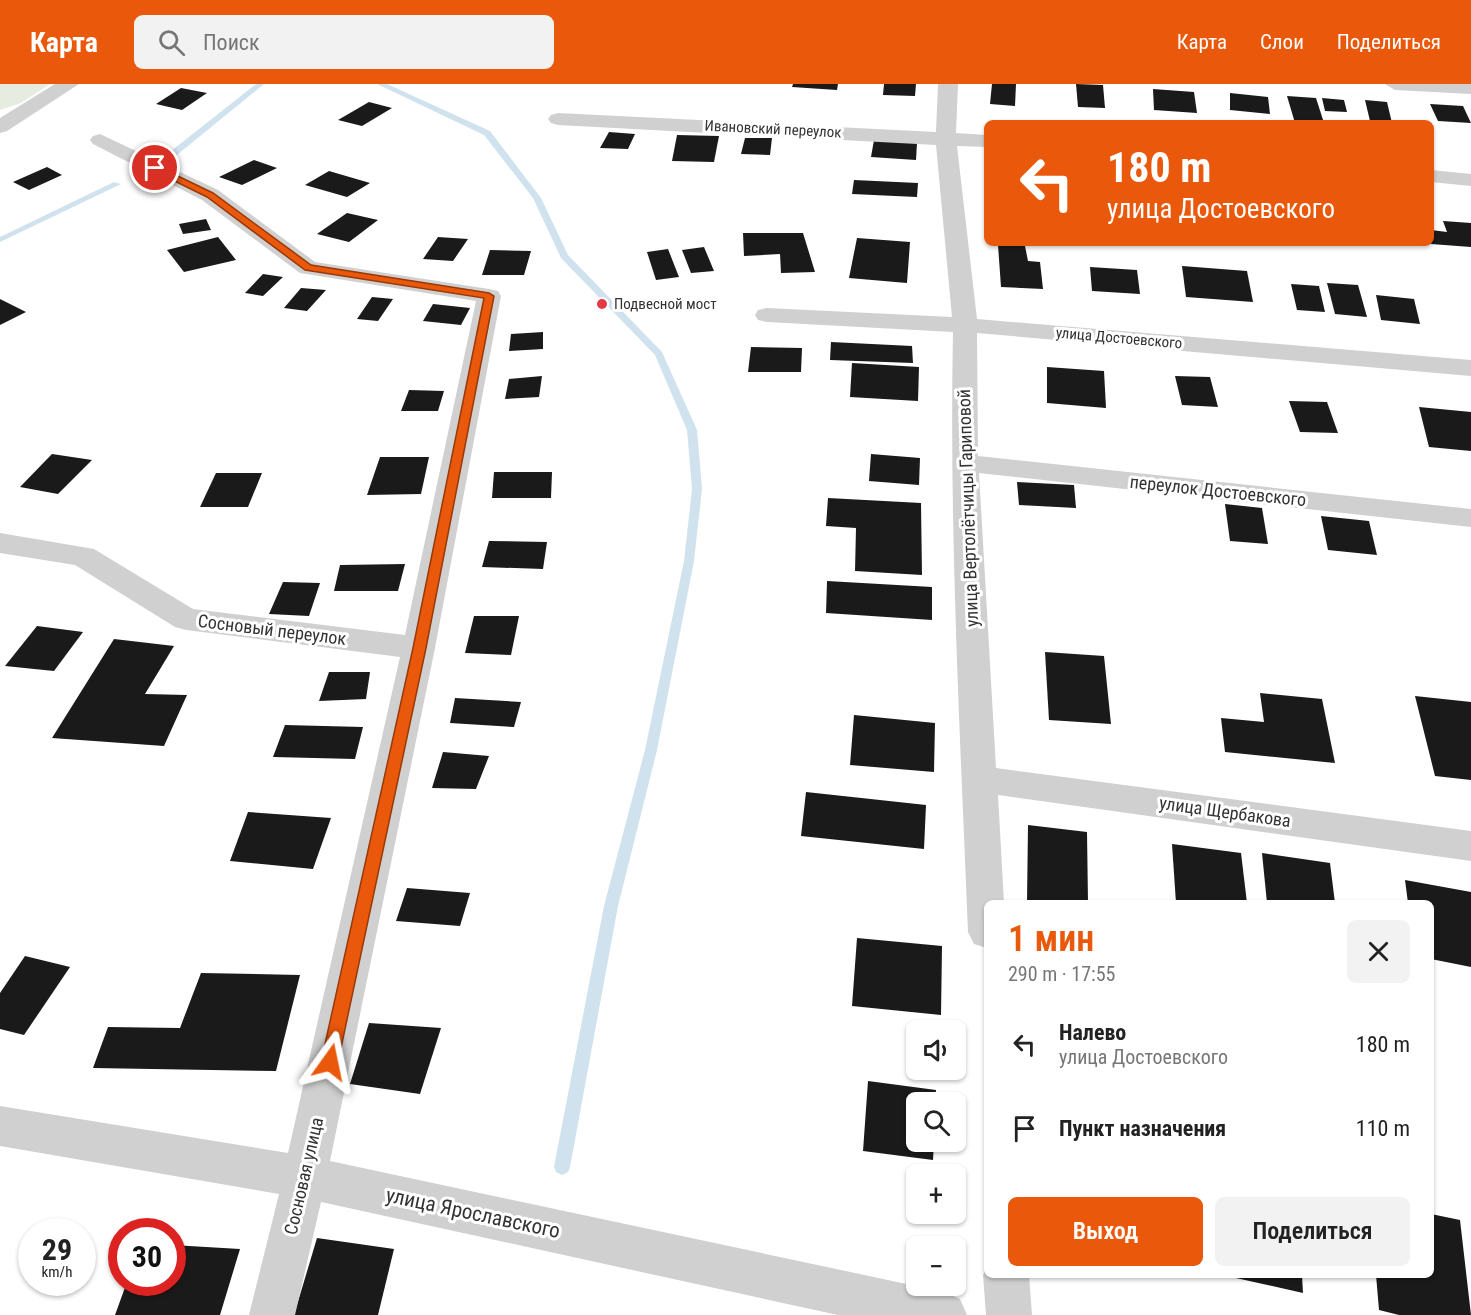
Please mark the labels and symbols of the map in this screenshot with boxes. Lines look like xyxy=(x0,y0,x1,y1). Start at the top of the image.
street label: Ивановский переулок xyxy=(704,116,842,142)
pin xyxy=(129,142,180,193)
place label: Подвесной мост xyxy=(614,295,717,313)
marker: Подвесной мост xyxy=(595,297,609,311)
street label: улица Достоевского xyxy=(1055,324,1183,352)
street label: улица Вертолётчицы Гариповой xyxy=(953,389,982,627)
street label: переулок Достоевского xyxy=(1129,471,1307,510)
street label: Сосновый переулок xyxy=(197,610,348,649)
street label: улица Щербакова xyxy=(1158,792,1292,831)
position arrow xyxy=(298,1030,362,1094)
street label: Сосновая улица xyxy=(280,1115,327,1237)
street label: улица Ярославского xyxy=(384,1183,562,1243)
speed limit sign: 30 xyxy=(108,1218,186,1296)

